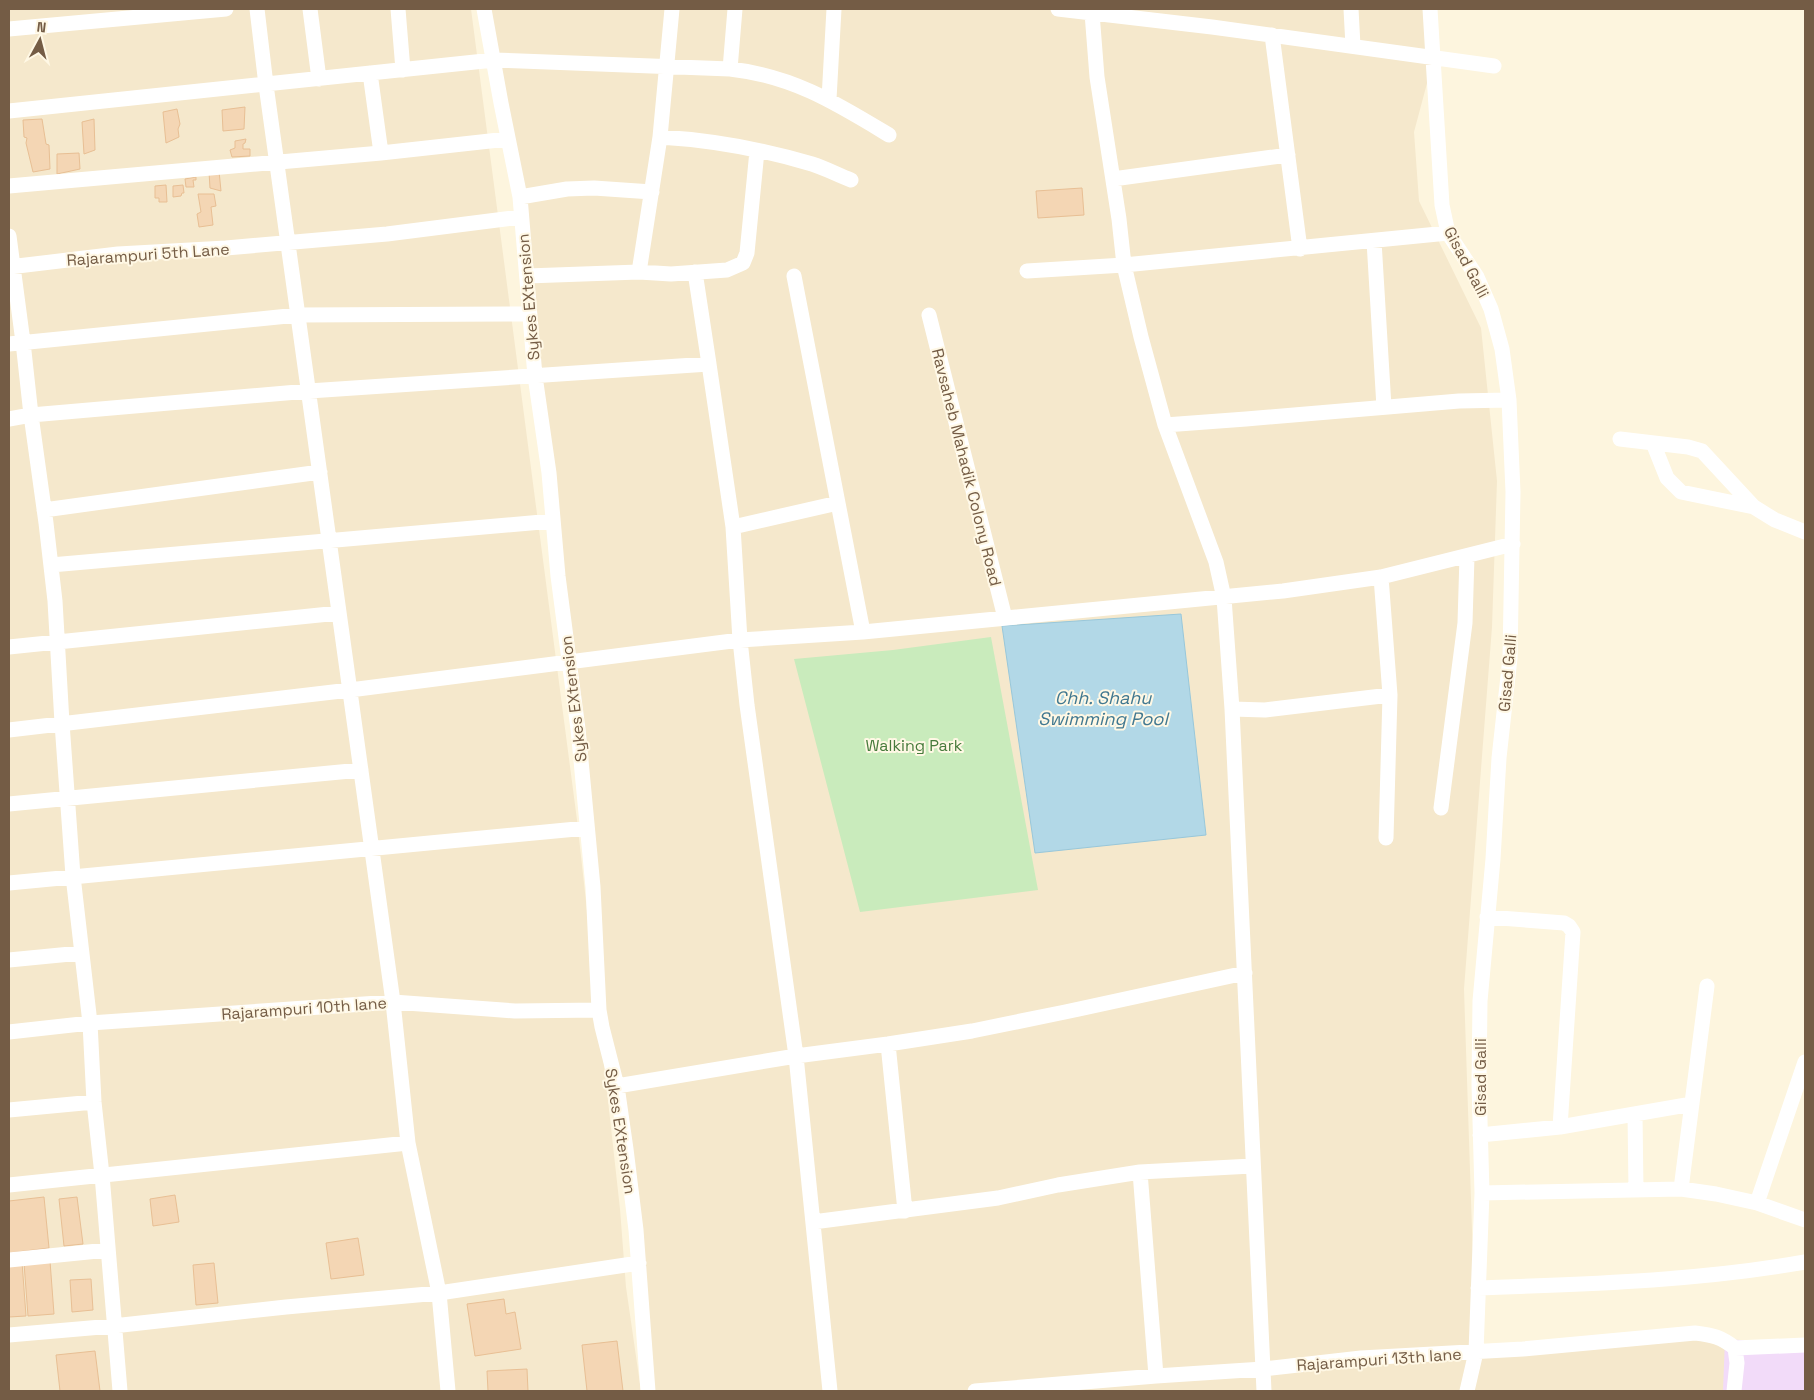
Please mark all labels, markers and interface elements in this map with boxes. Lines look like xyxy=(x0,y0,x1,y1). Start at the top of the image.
north arrow xyxy=(15,15,65,65)
text: N xyxy=(36,18,47,37)
street label: Gisad Galli xyxy=(1439,223,1494,302)
street label: Sykes EXtension xyxy=(513,233,544,361)
street label: Rajarampuri 5th Lane xyxy=(66,238,230,271)
street label: Ravsaheb Mahadik Colony Road xyxy=(927,346,1006,588)
street label: Gisad Galli xyxy=(1494,633,1521,713)
street label: Sykes EXtension xyxy=(555,635,592,763)
water label: Chh. Shahu Swimming Pool xyxy=(1038,686,1170,730)
park label: Walking Park xyxy=(866,735,963,756)
street label: Rajarampuri 10th lane xyxy=(221,992,388,1025)
street label: Gisad Galli xyxy=(1470,1038,1491,1116)
street label: Sykes EXtension xyxy=(600,1067,641,1195)
street label: Rajarampuri 13th lane xyxy=(1296,1343,1462,1376)

